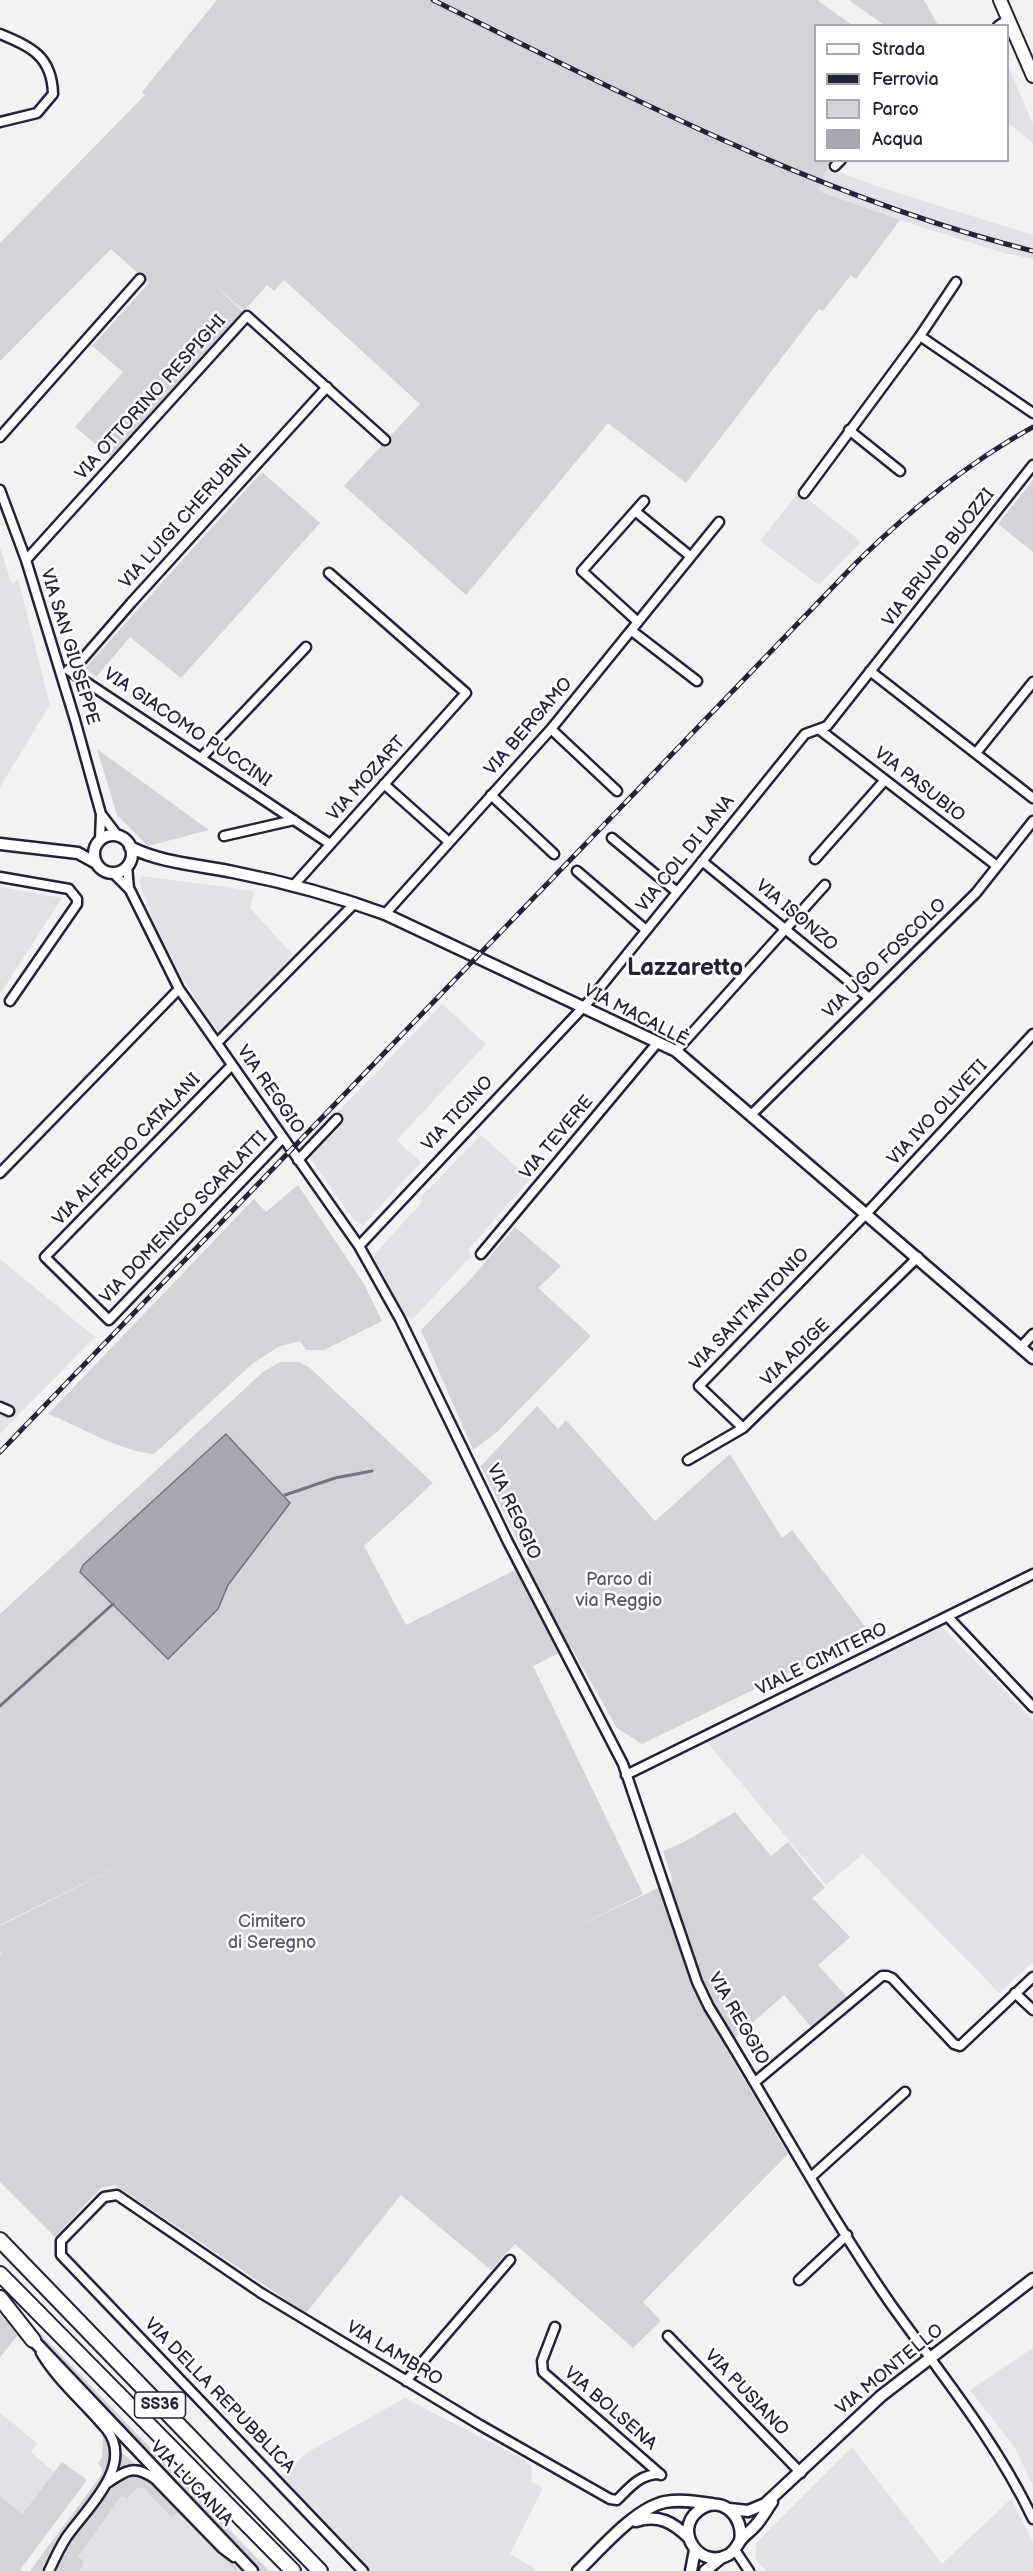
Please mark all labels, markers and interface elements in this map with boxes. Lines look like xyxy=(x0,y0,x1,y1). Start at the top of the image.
legend xyxy=(814,24,1009,162)
text: Strada xyxy=(872,39,925,60)
text: Ferrovia xyxy=(872,69,939,90)
text: Parco xyxy=(872,99,919,120)
text: Acqua xyxy=(872,129,923,150)
street label: VIA OTTORINO RESPIGHI xyxy=(71,311,231,485)
street label: VIA LUIGI CHERUBINI xyxy=(116,441,256,593)
street label: VIA BRUNO BUOZZI xyxy=(878,485,1000,631)
street label: VIA SAN GIUSEPPE xyxy=(35,566,103,728)
street label: VIA GIACOMO PUCCINI xyxy=(99,664,275,792)
street label: VIA BERGAMO xyxy=(480,673,578,781)
street label: VIA MOZART xyxy=(323,732,411,826)
street label: VIA PASUBIO xyxy=(869,743,969,827)
street label: VIA COL DI LANA xyxy=(632,791,740,917)
street label: VIA ISONZO xyxy=(751,876,841,956)
street label: VIA UGO FOSCOLO xyxy=(819,895,951,1023)
district label: Lazzaretto xyxy=(627,955,743,983)
street label: VIA MACALLÈ xyxy=(580,980,692,1052)
street label: VIA REGGIO xyxy=(232,1042,308,1138)
street label: VIA IVO OLIVETI xyxy=(884,1056,992,1170)
street label: VIA ALFREDO CATALANI xyxy=(49,1069,205,1231)
street label: VIA TICINO xyxy=(418,1072,498,1156)
street label: VIA TEVERE xyxy=(516,1092,598,1184)
street label: VIA DOMENICO SCARLATTI xyxy=(96,1127,272,1309)
street label: VIA SANT'ANTONIO xyxy=(686,1244,814,1376)
street label: VIA ADIGE xyxy=(757,1315,835,1391)
street label: VIA REGGIO xyxy=(481,1461,545,1563)
park label: Parco di via Reggio xyxy=(576,1569,662,1612)
street label: VIALE CIMITERO xyxy=(753,1619,891,1701)
park label: Cimitero di Seregno xyxy=(228,1911,316,1954)
street label: VIA REGGIO xyxy=(703,1969,773,2069)
street label: VIA DELLA REPUBBLICA xyxy=(139,2314,299,2478)
street label: VIA LAMBRO xyxy=(342,2317,446,2391)
street label: VIA MONTELLO xyxy=(832,2320,948,2420)
street label: VIA PUSIANO xyxy=(699,2345,793,2441)
street label: VIA BOLSENA xyxy=(559,2363,661,2455)
road number: SS36 xyxy=(134,2392,186,2418)
street label: VIA LUCANIA xyxy=(145,2437,237,2531)

